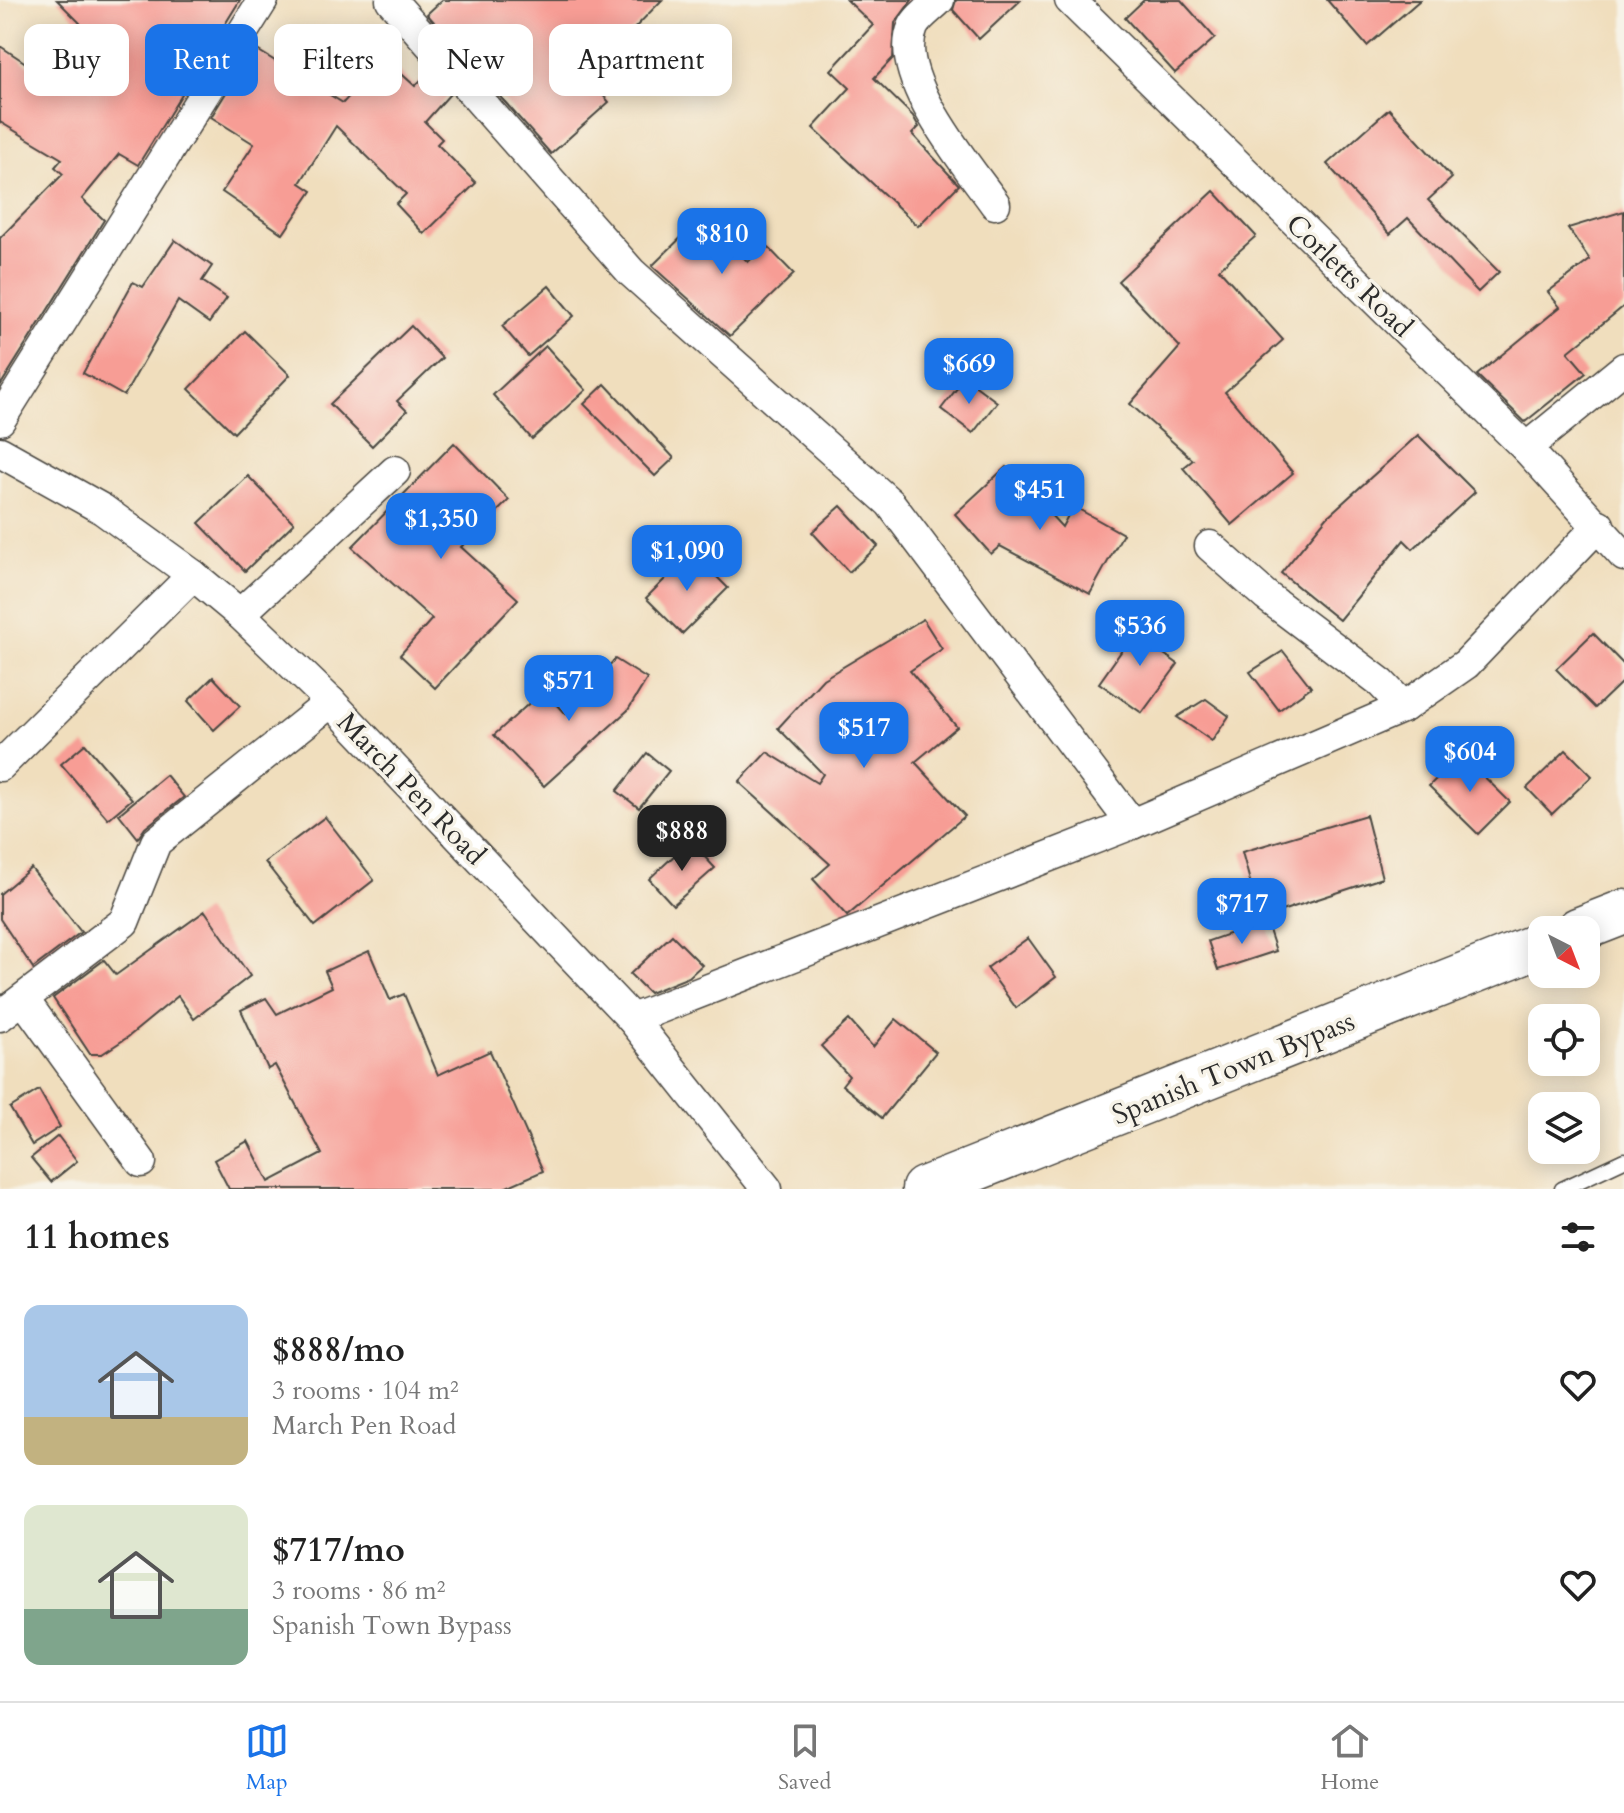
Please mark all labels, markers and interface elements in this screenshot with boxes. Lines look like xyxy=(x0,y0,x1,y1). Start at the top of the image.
chip: Buy xyxy=(24,24,129,96)
chip: Rent xyxy=(145,24,258,96)
chip: Filters xyxy=(274,24,402,96)
chip: New xyxy=(418,24,533,96)
chip: Apartment xyxy=(549,24,732,96)
street label: Corletts Road xyxy=(1278,206,1421,346)
pin: $810 xyxy=(675,208,769,276)
text: $810 xyxy=(695,216,749,251)
pin: $669 xyxy=(922,338,1016,406)
text: $669 xyxy=(942,346,996,381)
pin: $451 xyxy=(993,464,1087,532)
text: $451 xyxy=(1013,472,1067,507)
pin: $1,350 xyxy=(376,493,506,561)
text: $1,350 xyxy=(404,501,478,536)
pin: $1,090 xyxy=(622,525,752,593)
text: $1,090 xyxy=(650,533,724,568)
pin: $536 xyxy=(1093,600,1187,668)
text: $536 xyxy=(1113,608,1167,643)
pin: $571 xyxy=(522,655,616,723)
text: $571 xyxy=(542,663,596,698)
pin: $517 xyxy=(817,702,911,770)
street label: March Pen Road xyxy=(329,704,494,873)
text: $517 xyxy=(837,710,891,745)
pin: $604 xyxy=(1423,726,1517,794)
text: $604 xyxy=(1443,734,1497,769)
pin: $888 xyxy=(635,805,729,873)
text: $888 xyxy=(655,813,709,848)
pin: $717 xyxy=(1195,878,1289,946)
text: $717 xyxy=(1215,886,1269,921)
north arrow xyxy=(1528,916,1600,988)
map controls xyxy=(1528,916,1600,1164)
street label: Spanish Town Bypass xyxy=(1107,1002,1360,1134)
button: locate xyxy=(1528,1004,1600,1076)
button: layers xyxy=(1528,1092,1600,1164)
text: 11 homes xyxy=(24,1214,170,1260)
icon: filters xyxy=(1556,1215,1600,1259)
text: $888/mo xyxy=(272,1327,405,1373)
icon: home xyxy=(88,1337,184,1433)
icon: heart xyxy=(1556,1363,1600,1407)
text: 3 rooms · 104 m² xyxy=(272,1373,459,1408)
text: March Pen Road xyxy=(272,1408,456,1443)
text: $717/mo xyxy=(272,1527,405,1573)
icon: home xyxy=(88,1537,184,1633)
icon: heart xyxy=(1556,1563,1600,1607)
text: 3 rooms · 86 m² xyxy=(272,1573,445,1608)
text: Spanish Town Bypass xyxy=(272,1608,512,1643)
tab: Map xyxy=(245,1719,289,1797)
tab: Saved xyxy=(778,1719,831,1797)
tab: Home xyxy=(1320,1719,1379,1797)

